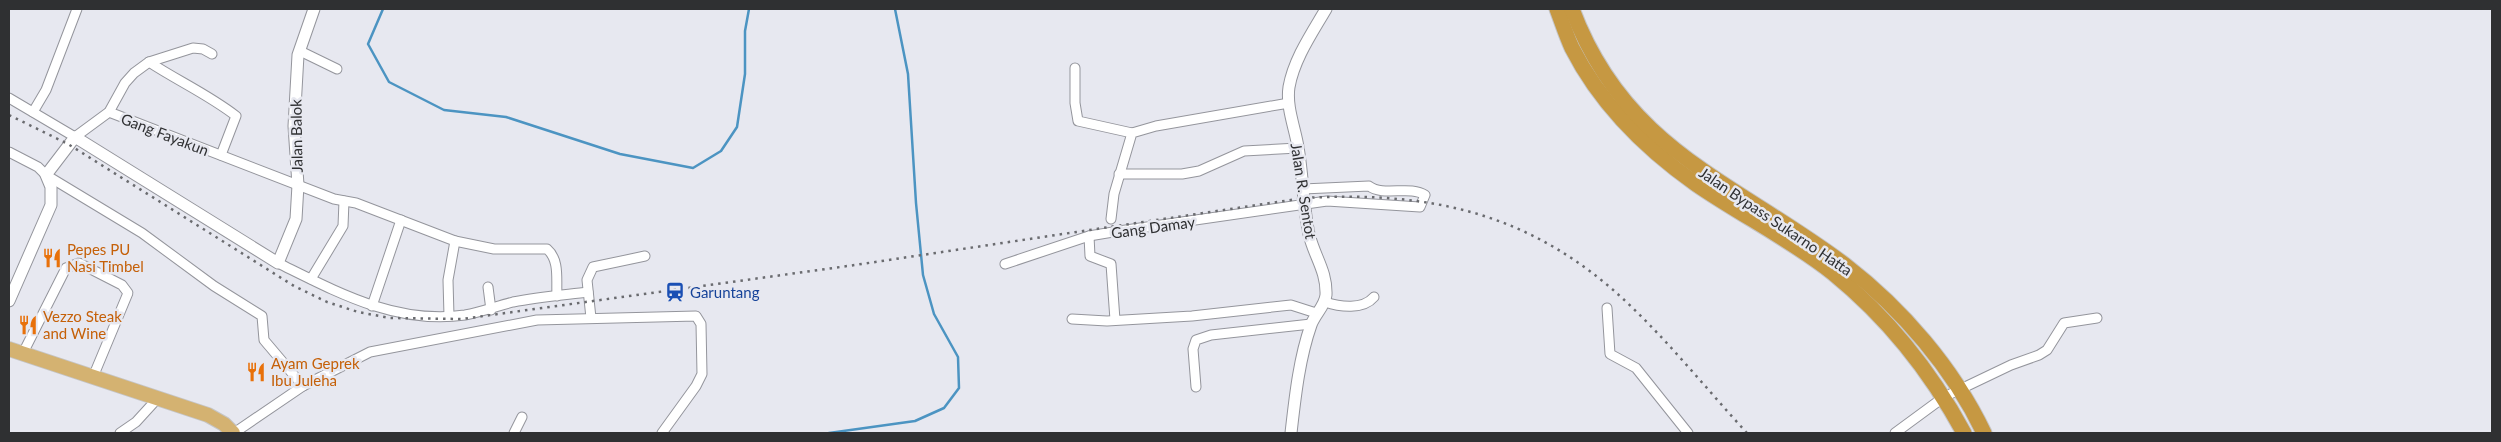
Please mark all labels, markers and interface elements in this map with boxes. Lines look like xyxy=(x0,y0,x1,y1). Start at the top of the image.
street label: Jalan Balok xyxy=(286,99,306,173)
street label: Gang Fayakun xyxy=(119,109,211,159)
street label: Jalan R. Sentot xyxy=(1288,142,1321,241)
street label: Jalan Bypass Sukarno Hatta xyxy=(1696,163,1856,279)
street label: Gang Damay xyxy=(1110,212,1196,242)
place label: Pepes PU Nasi Timbel xyxy=(67,240,144,275)
restaurant icon: Pepes PU Nasi Timbel xyxy=(41,247,63,269)
station icon: Garuntang xyxy=(664,281,686,303)
place label: Garuntang xyxy=(690,283,760,301)
place label: Vezzo Steak and Wine xyxy=(43,307,122,342)
restaurant icon: Vezzo Steak and Wine xyxy=(17,314,39,336)
place label: Ayam Geprek Ibu Juleha xyxy=(271,354,360,389)
restaurant icon: Ayam Geprek Ibu Juleha xyxy=(245,361,267,383)

